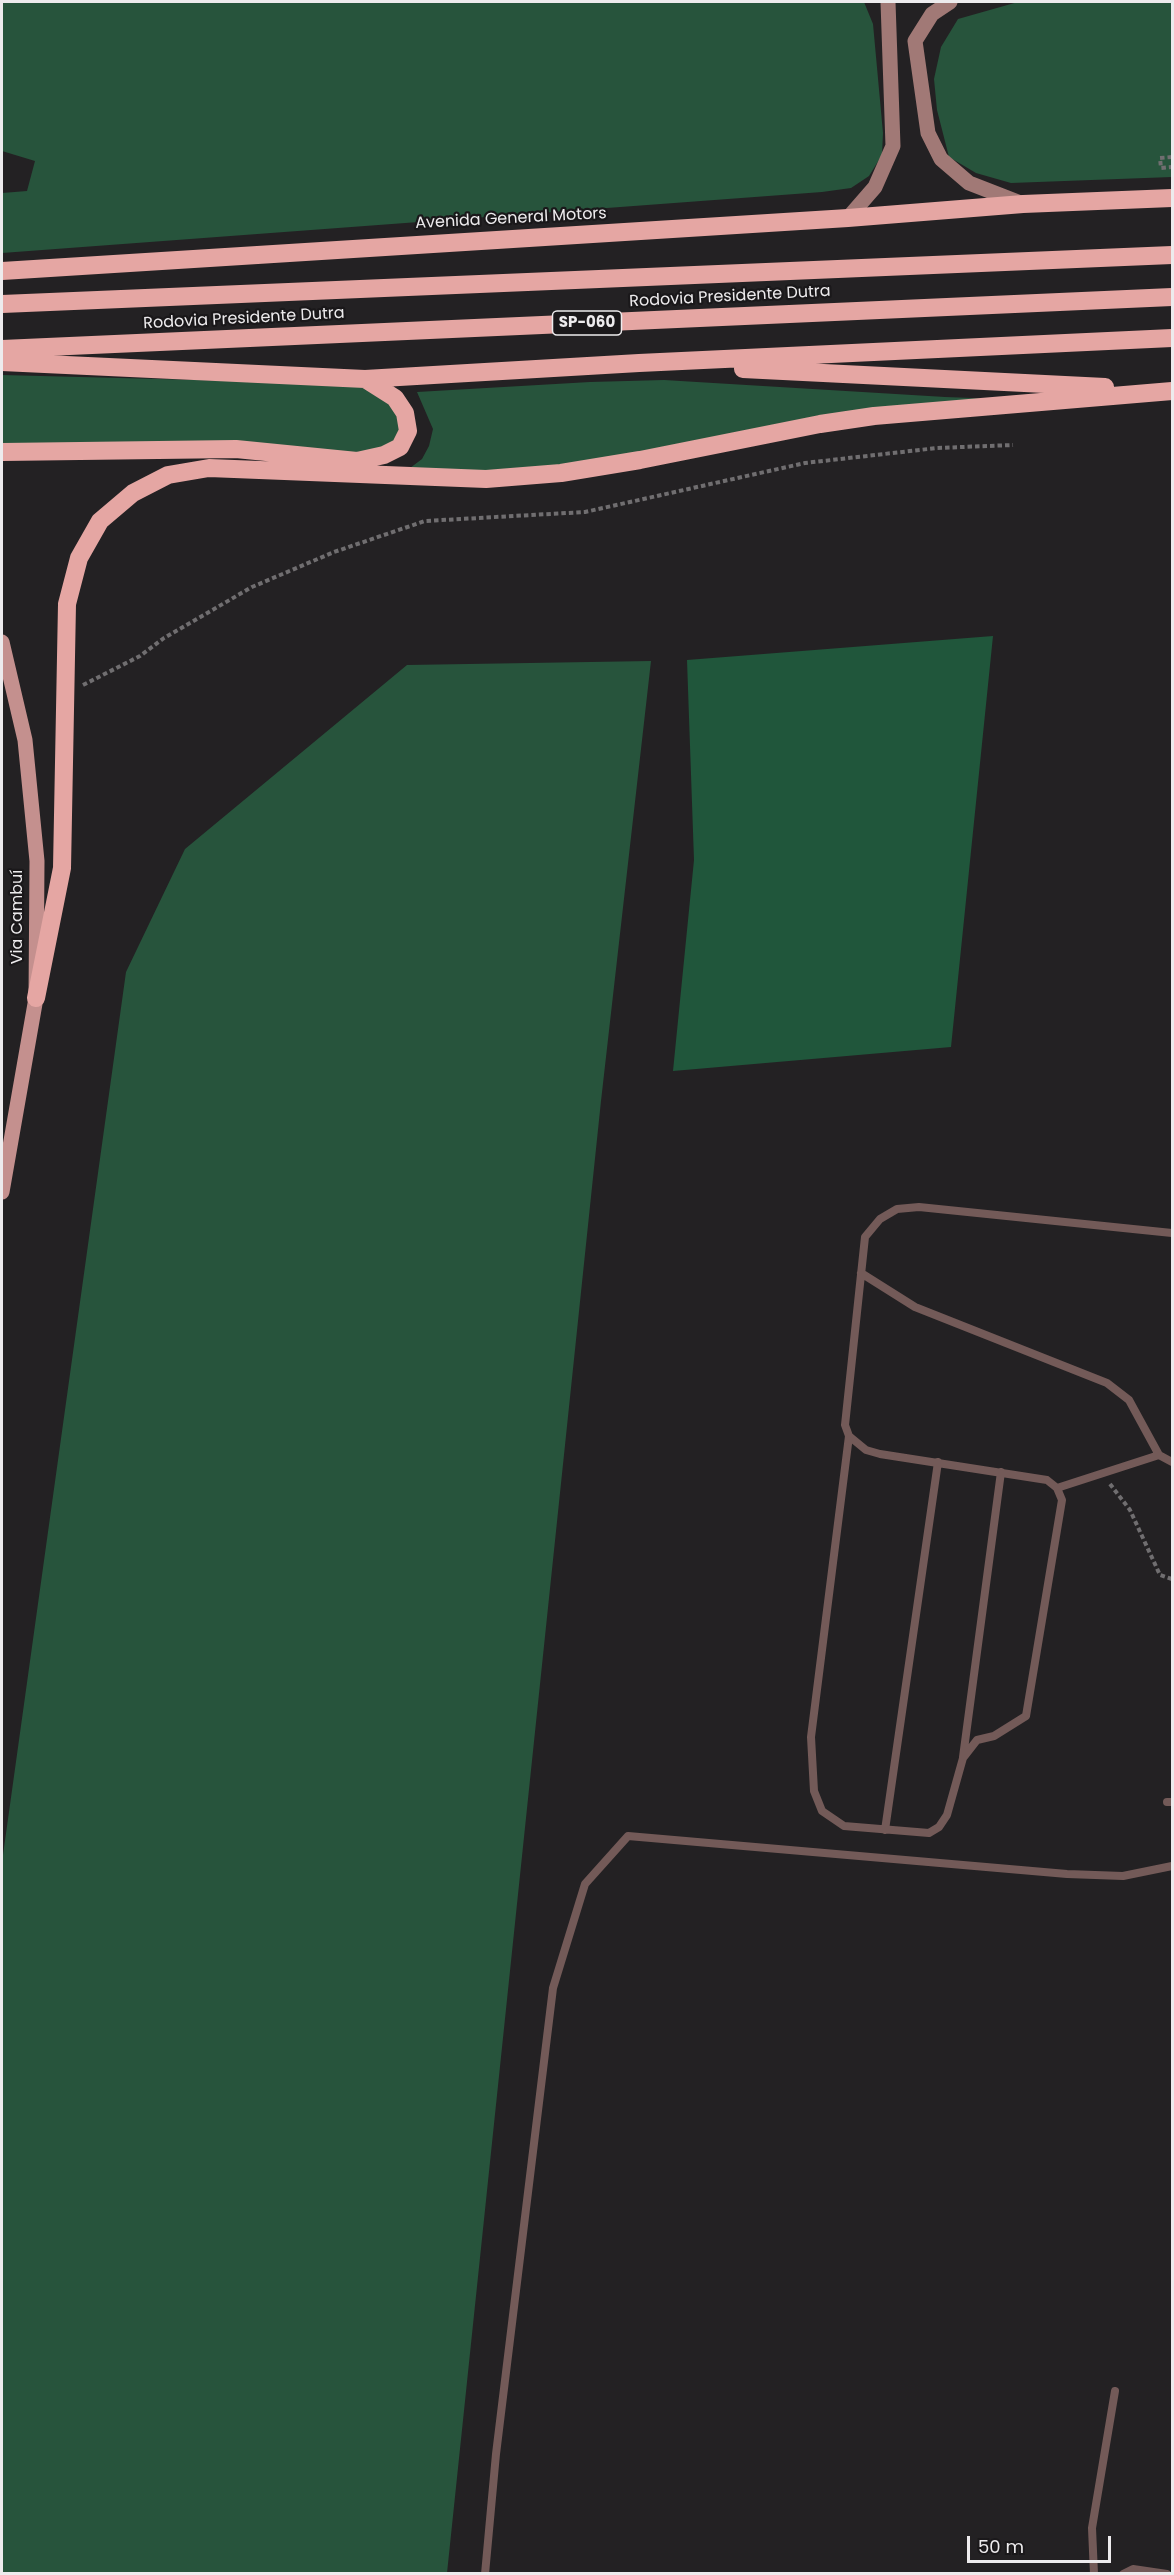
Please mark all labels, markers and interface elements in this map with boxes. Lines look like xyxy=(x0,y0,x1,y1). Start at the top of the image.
street label: Avenida General Motors xyxy=(415,204,607,234)
street label: Rodovia Presidente Dutra xyxy=(629,282,831,312)
street label: Rodovia Presidente Dutra xyxy=(143,304,345,334)
road number: SP-060 xyxy=(552,311,622,335)
street label: Via Cambuí xyxy=(8,870,28,964)
scale bar xyxy=(970,2524,1114,2562)
text: 50 m xyxy=(978,2534,1024,2559)

